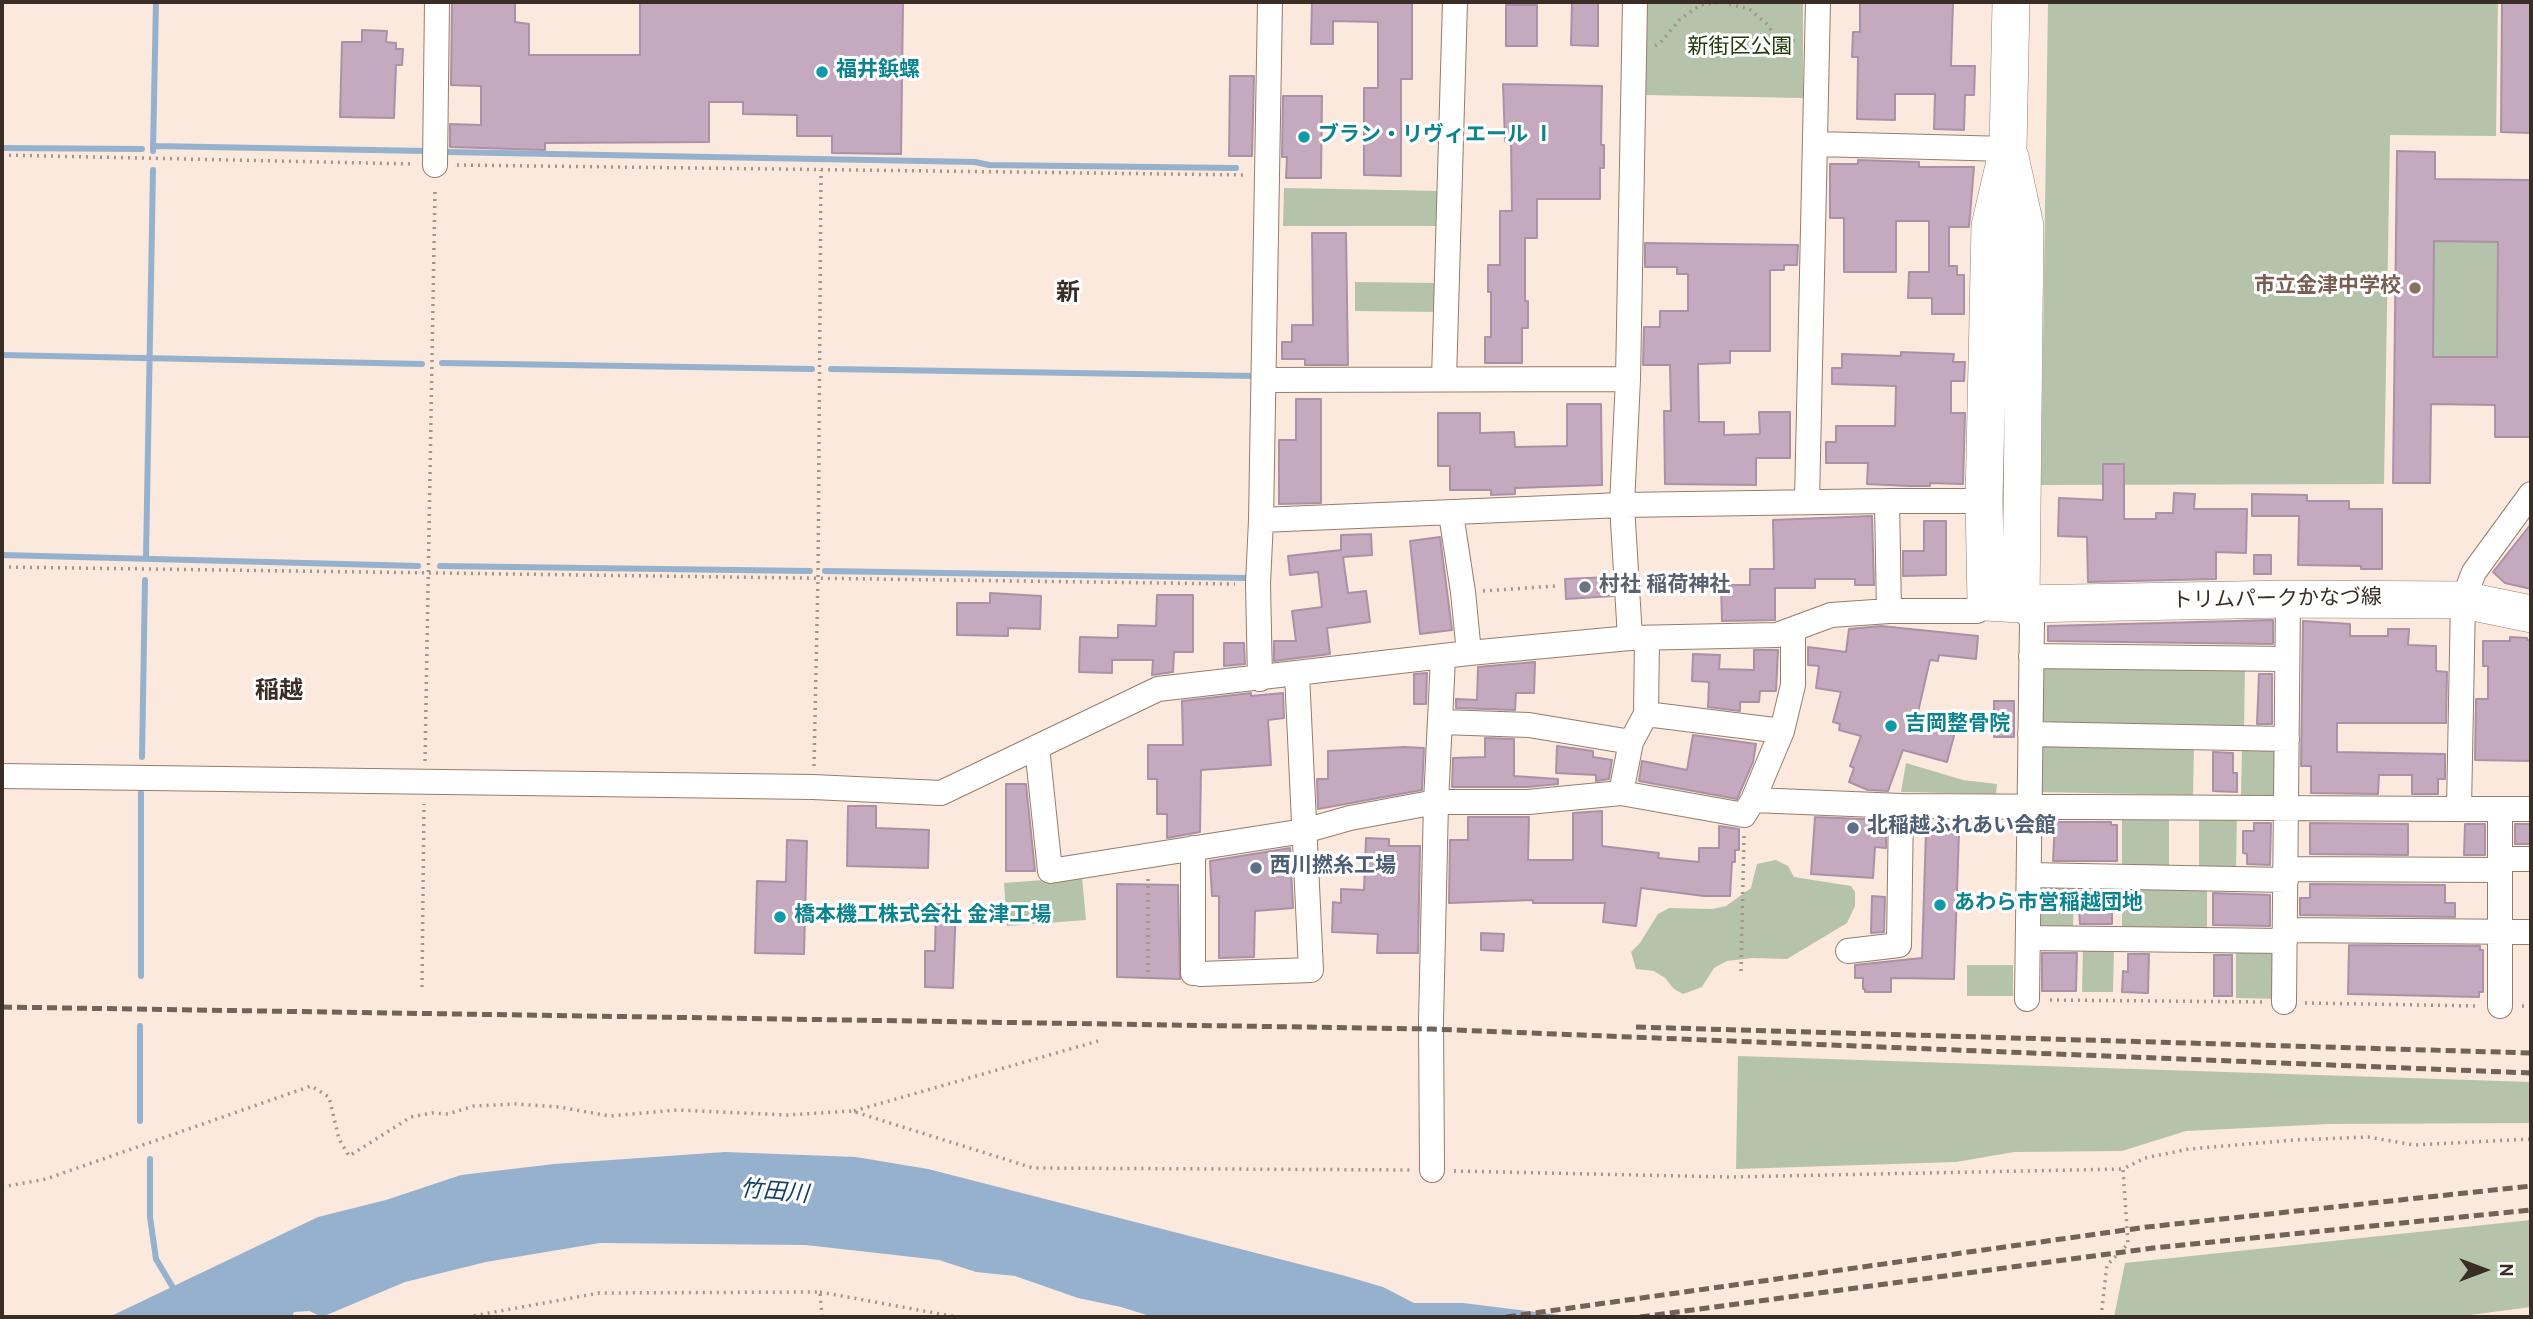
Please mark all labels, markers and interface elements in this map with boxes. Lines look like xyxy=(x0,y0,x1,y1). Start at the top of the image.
park label: 新街区公園 xyxy=(1688,36,1792,62)
place label: 福井鋲螺 xyxy=(836,59,920,85)
marker: 福井鋲螺 xyxy=(814,64,830,80)
place label: ブラン・リヴィエール Ⅰ xyxy=(1318,124,1554,150)
marker: ブラン・リヴィエール Ⅰ xyxy=(1296,129,1312,145)
place label: 市立金津中学校 xyxy=(2254,275,2401,301)
marker: 市立金津中学校 xyxy=(2407,280,2423,296)
district label: 新 xyxy=(1056,281,1080,309)
place label: 村社 稲荷神社 xyxy=(1599,574,1730,600)
marker: 村社 稲荷神社 xyxy=(1577,579,1593,595)
street label: トリムパークかなづ線 xyxy=(2172,587,2382,615)
district label: 稲越 xyxy=(255,679,303,707)
place label: 吉岡整骨院 xyxy=(1905,713,2010,739)
marker: 吉岡整骨院 xyxy=(1883,718,1899,734)
place label: 北稲越ふれあい会館 xyxy=(1867,815,2056,841)
marker: 北稲越ふれあい会館 xyxy=(1845,820,1861,836)
place label: 西川撚糸工場 xyxy=(1270,855,1396,881)
marker: 西川撚糸工場 xyxy=(1248,860,1264,876)
place label: あわら市営稲越団地 xyxy=(1954,892,2143,918)
marker: あわら市営稲越団地 xyxy=(1932,897,1948,913)
place label: 橋本機工株式会社 金津工場 xyxy=(794,904,1051,930)
marker: 橋本機工株式会社 金津工場 xyxy=(772,909,788,925)
water label: 竹田川 xyxy=(738,1177,810,1211)
north arrow xyxy=(2449,1235,2519,1305)
text: N xyxy=(2493,1263,2517,1277)

